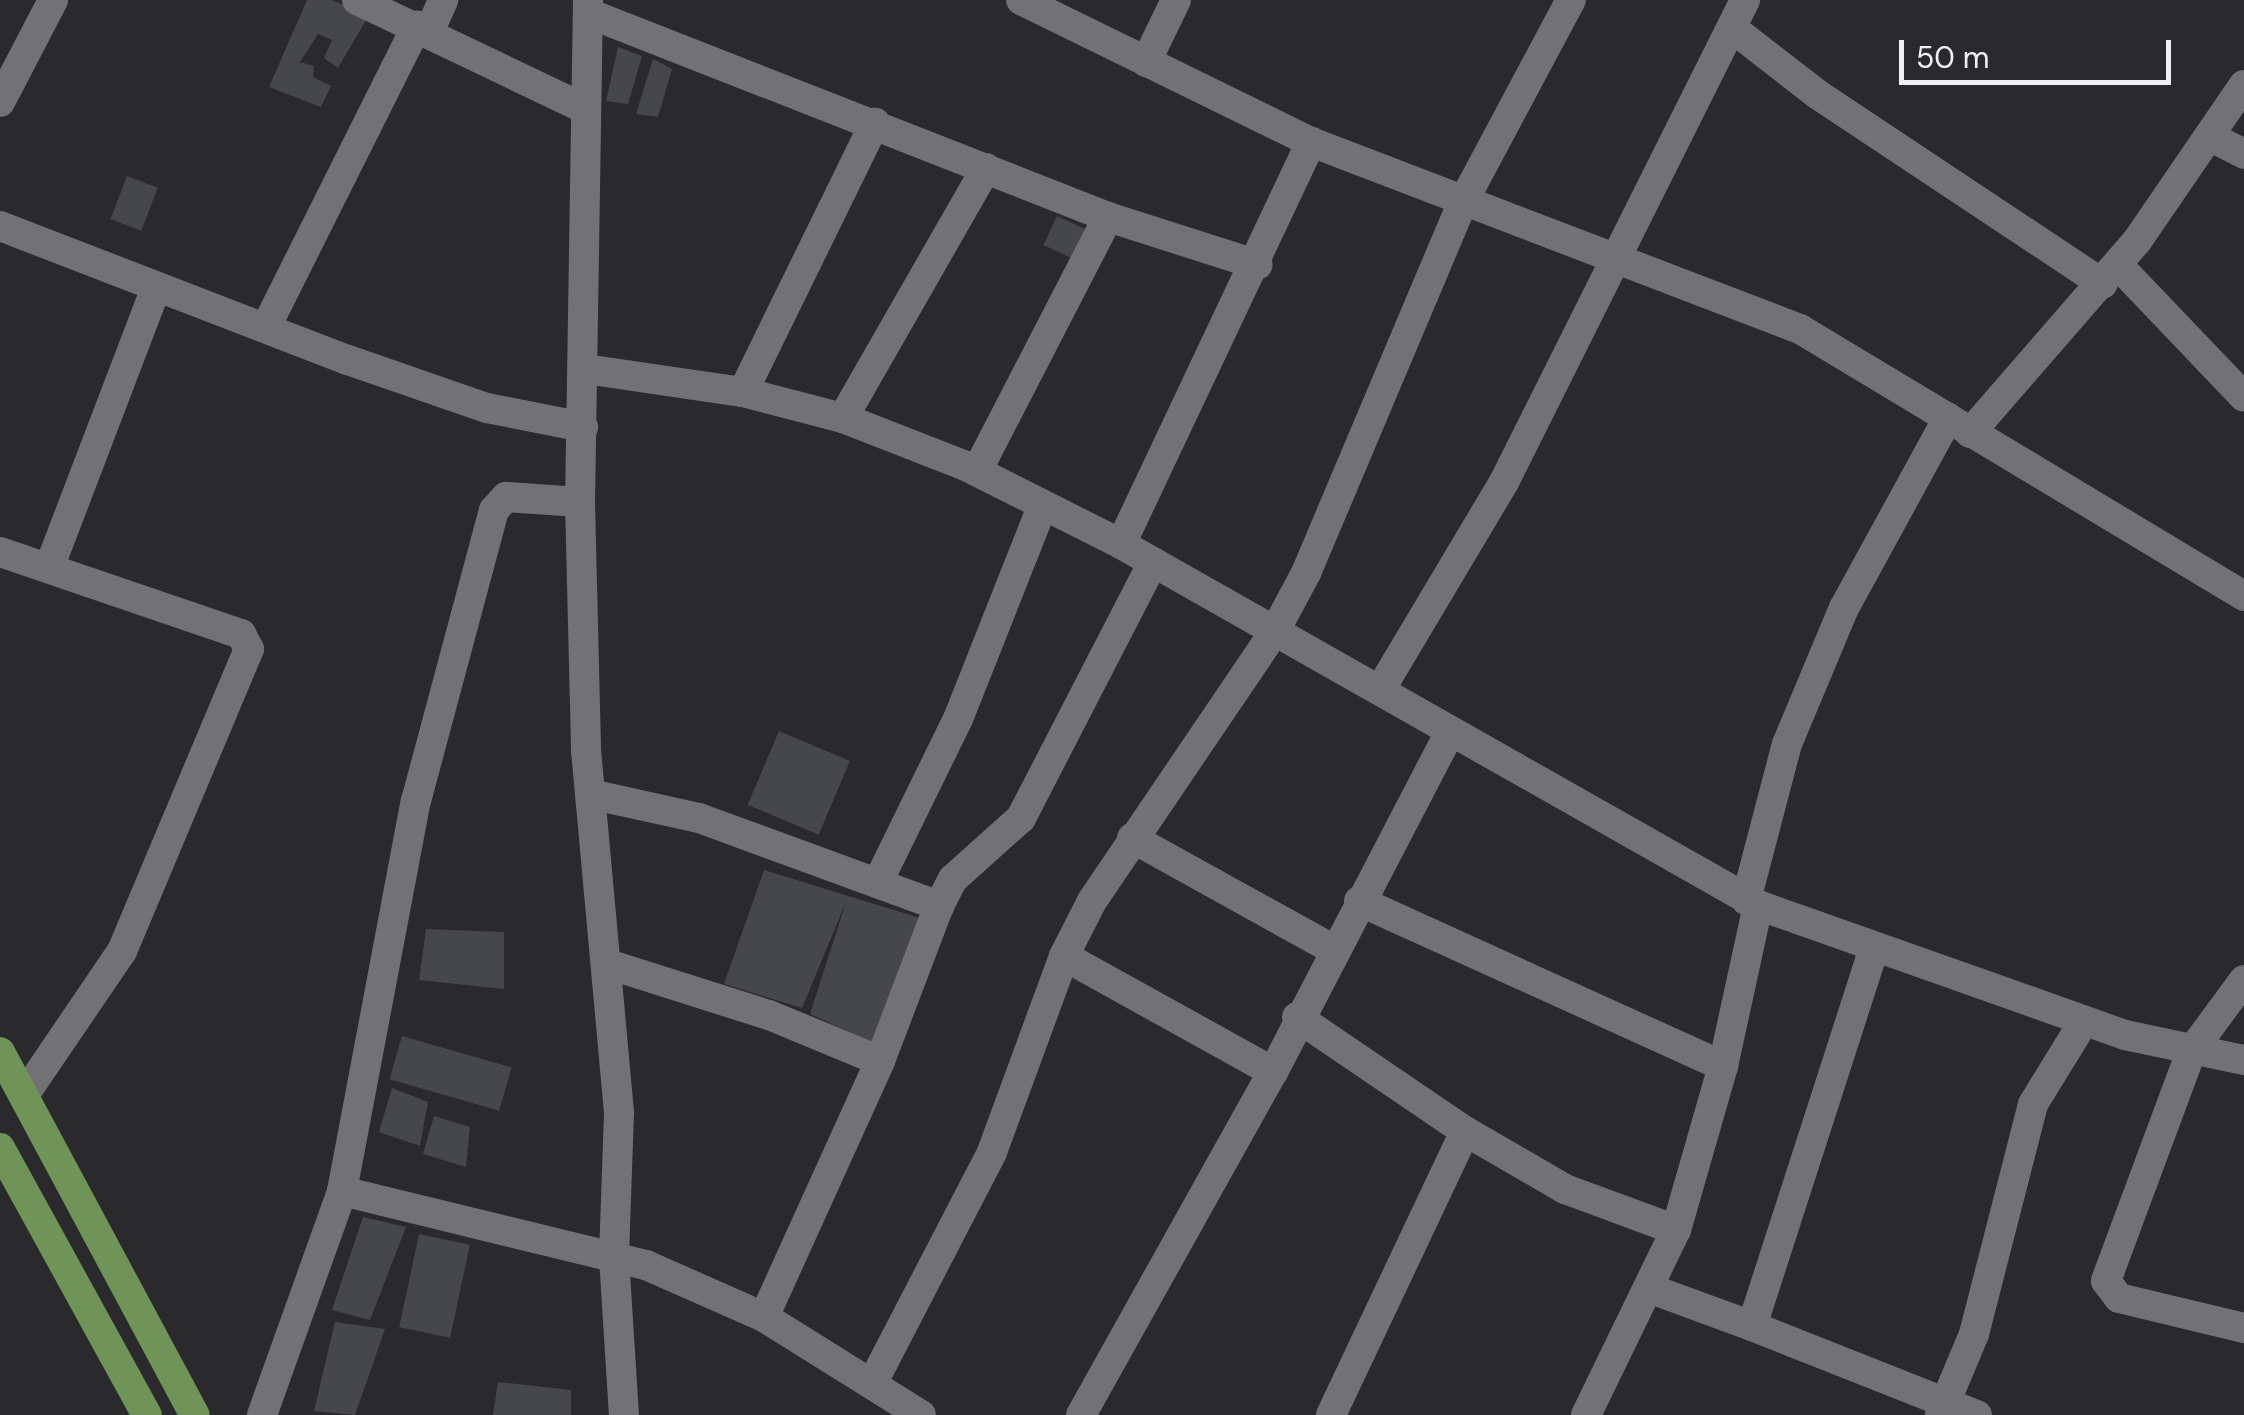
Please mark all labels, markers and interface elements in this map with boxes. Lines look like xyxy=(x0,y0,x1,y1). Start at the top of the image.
scale bar xyxy=(1904,20,2176,82)
text: 50 m xyxy=(1916,38,1990,77)

